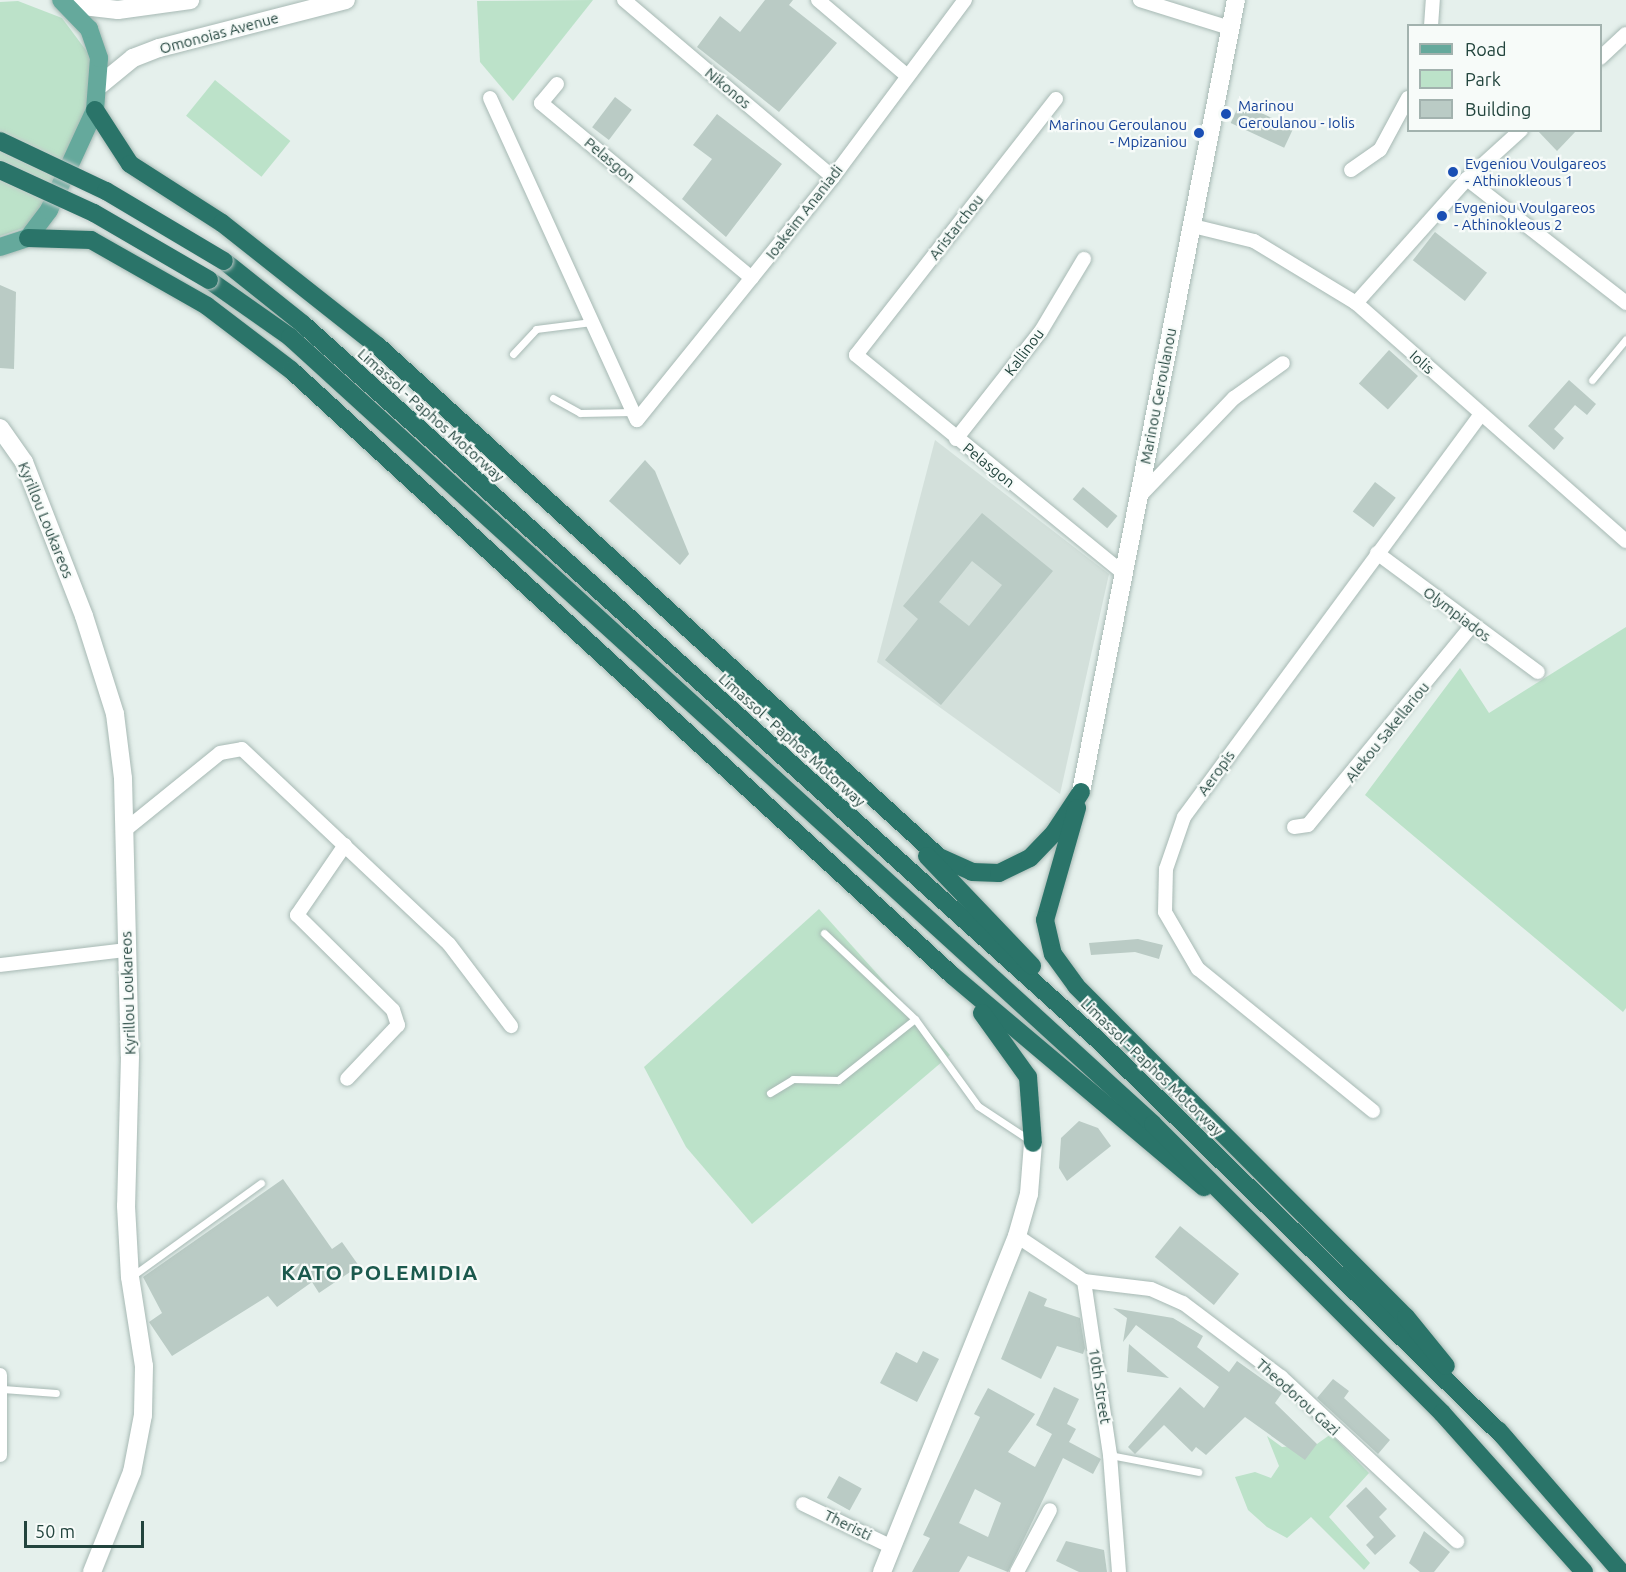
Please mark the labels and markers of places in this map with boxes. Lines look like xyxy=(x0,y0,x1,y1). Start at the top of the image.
place label: Marinou Geroulanou - Iolis xyxy=(1238,96,1355,131)
marker: Marinou Geroulanou - Iolis xyxy=(1219,107,1233,121)
place label: Marinou Geroulanou - Mpizaniou xyxy=(1049,115,1187,150)
marker: Marinou Geroulanou - Mpizaniou xyxy=(1192,126,1206,140)
place label: Evgeniou Voulgareos - Athinokleous 1 xyxy=(1465,154,1606,189)
marker: Evgeniou Voulgareos - Athinokleous 1 xyxy=(1446,165,1460,179)
place label: Evgeniou Voulgareos - Athinokleous 2 xyxy=(1454,198,1595,233)
marker: Evgeniou Voulgareos - Athinokleous 2 xyxy=(1435,209,1449,223)

